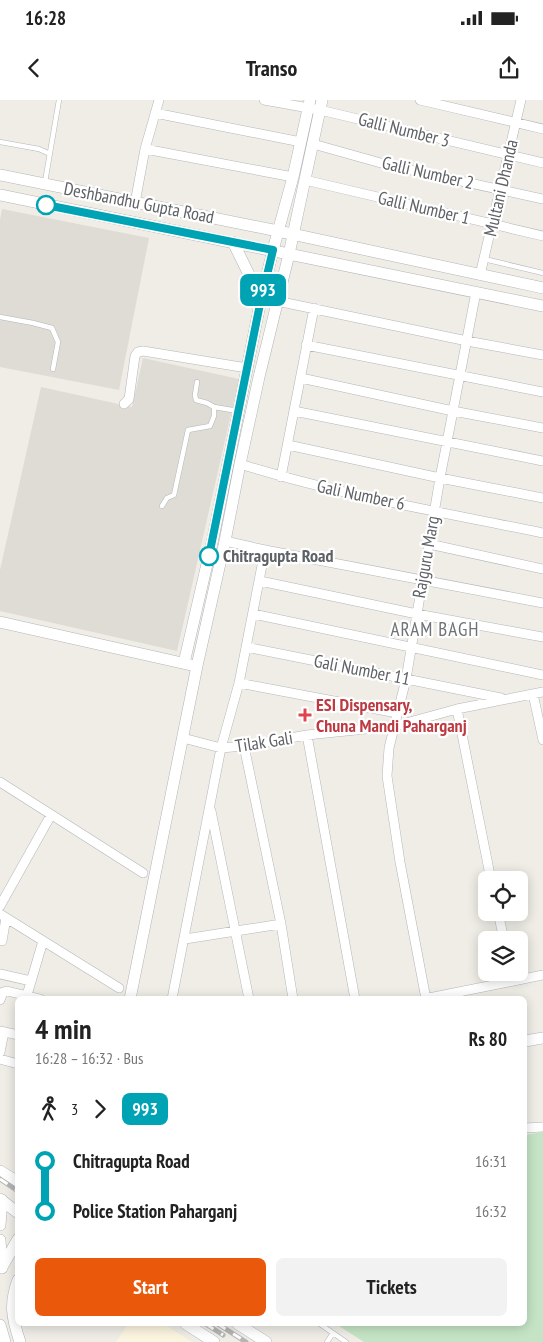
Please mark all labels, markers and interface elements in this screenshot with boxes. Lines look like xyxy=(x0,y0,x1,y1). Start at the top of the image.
text: 16:28 xyxy=(25,6,66,30)
icon: back xyxy=(20,54,48,82)
text: Transo xyxy=(246,54,297,82)
icon: share xyxy=(495,54,523,82)
street label: Galli Number 3 xyxy=(356,107,452,152)
street label: Multani Dhanda xyxy=(478,137,523,239)
street label: Galli Number 2 xyxy=(380,151,476,194)
street label: Deshbandhu Gupta Road xyxy=(62,177,216,228)
street label: Galli Number 1 xyxy=(376,186,472,229)
unlabelled marker xyxy=(36,195,56,215)
line badge: 993 xyxy=(234,274,292,306)
text: 993 xyxy=(250,278,276,301)
street label: Gali Number 6 xyxy=(315,474,407,515)
street label: Rajguru Marg xyxy=(407,514,444,600)
place label: Chitragupta Road xyxy=(223,544,334,567)
marker: Chitragupta Road xyxy=(199,546,219,566)
district label: ARAM BAGH xyxy=(391,617,479,641)
street label: Gali Number 11 xyxy=(312,649,412,690)
place label: ESI Dispensary, Chuna Mandi Paharganj xyxy=(316,693,467,737)
marker: ESI Dispensary, Chuna Mandi Paharganj xyxy=(298,708,312,722)
street label: Tilak Gali xyxy=(234,726,294,757)
map controls xyxy=(478,871,528,981)
button: locate xyxy=(478,871,528,921)
button: layers xyxy=(478,931,528,981)
text: 4 min xyxy=(35,1010,92,1047)
text: Rs 80 xyxy=(469,1027,507,1051)
text: 16:28 – 16:32 · Bus xyxy=(35,1048,143,1068)
icon: walk xyxy=(35,1095,63,1123)
icon: forward xyxy=(86,1095,114,1123)
text: 993 xyxy=(132,1097,158,1120)
text: 3 xyxy=(71,1099,78,1119)
text: Chitragupta Road xyxy=(73,1149,190,1173)
text: 16:31 xyxy=(475,1151,507,1171)
text: Police Station Paharganj xyxy=(73,1199,237,1223)
text: 16:32 xyxy=(475,1201,507,1221)
button: Start xyxy=(35,1258,266,1316)
button: Tickets xyxy=(276,1258,507,1316)

